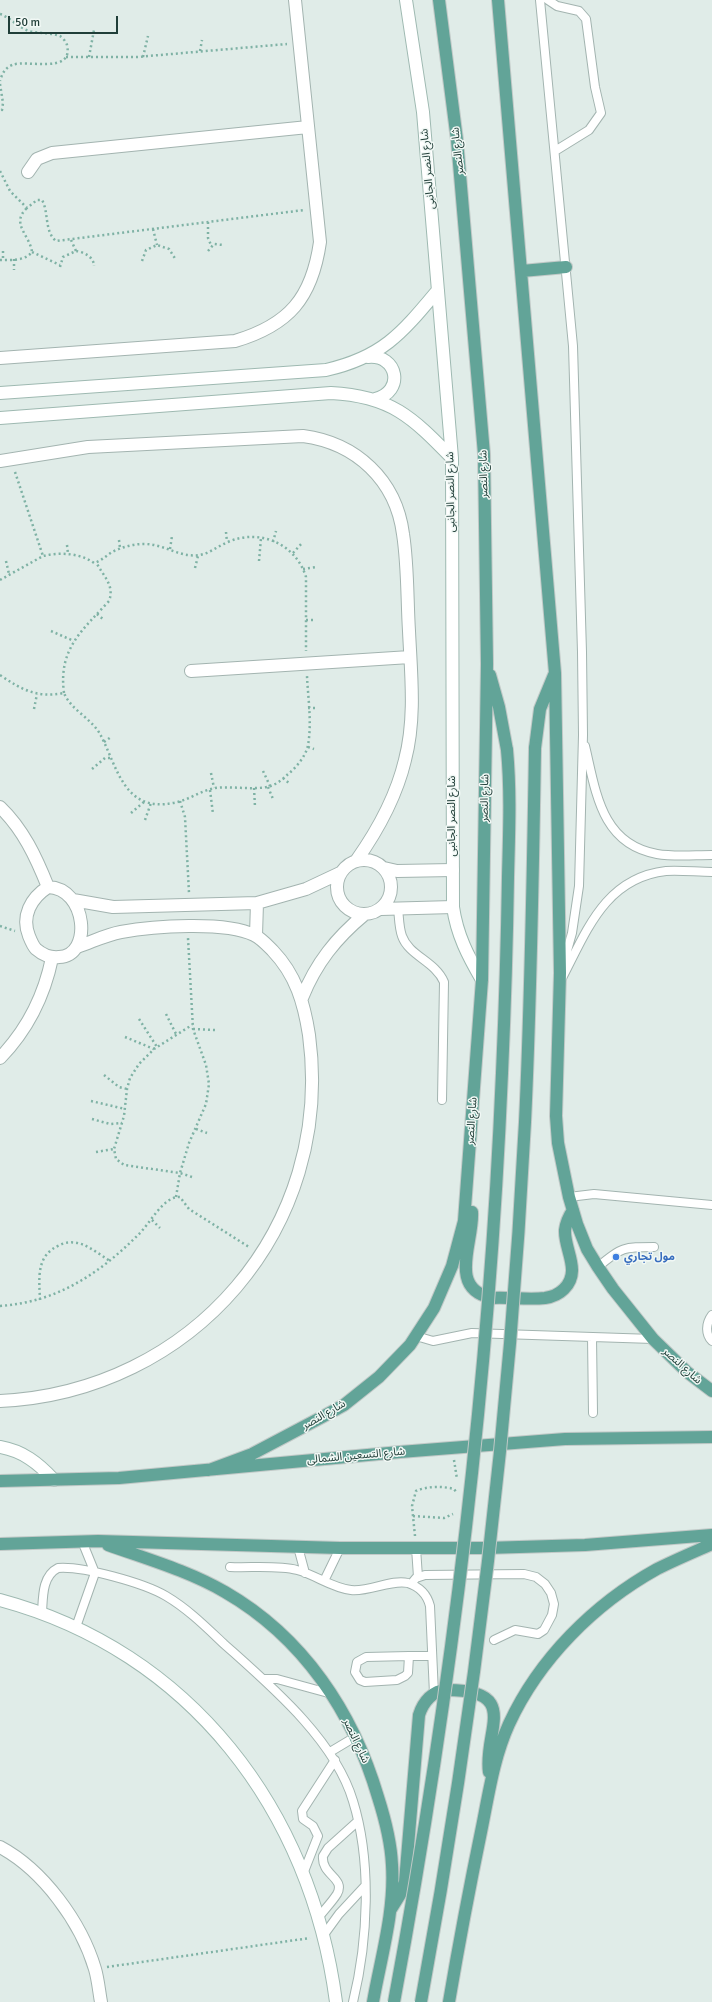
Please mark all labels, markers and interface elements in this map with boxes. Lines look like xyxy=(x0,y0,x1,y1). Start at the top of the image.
scale bar xyxy=(10,8,120,34)
text: 50 m xyxy=(15,15,40,30)
street label: شارع النصر xyxy=(449,126,467,176)
street label: شارع النصر الجانبى xyxy=(418,128,438,210)
street label: شارع النصر xyxy=(477,450,491,498)
street label: شارع النصر الجانبى xyxy=(444,451,458,533)
street label: شارع النصر xyxy=(478,774,492,822)
street label: شارع النصر الجانبى xyxy=(445,776,459,856)
street label: شارع النصر xyxy=(464,1097,480,1145)
place label: مول تجاري xyxy=(624,1250,675,1264)
marker: مول تجاري xyxy=(611,1252,621,1262)
street label: شارع النصر xyxy=(660,1345,704,1387)
street label: شارع النصر xyxy=(300,1397,348,1433)
street label: شارع التسعين الشمالى xyxy=(306,1445,406,1467)
street label: شارع النصر xyxy=(340,1717,372,1765)

